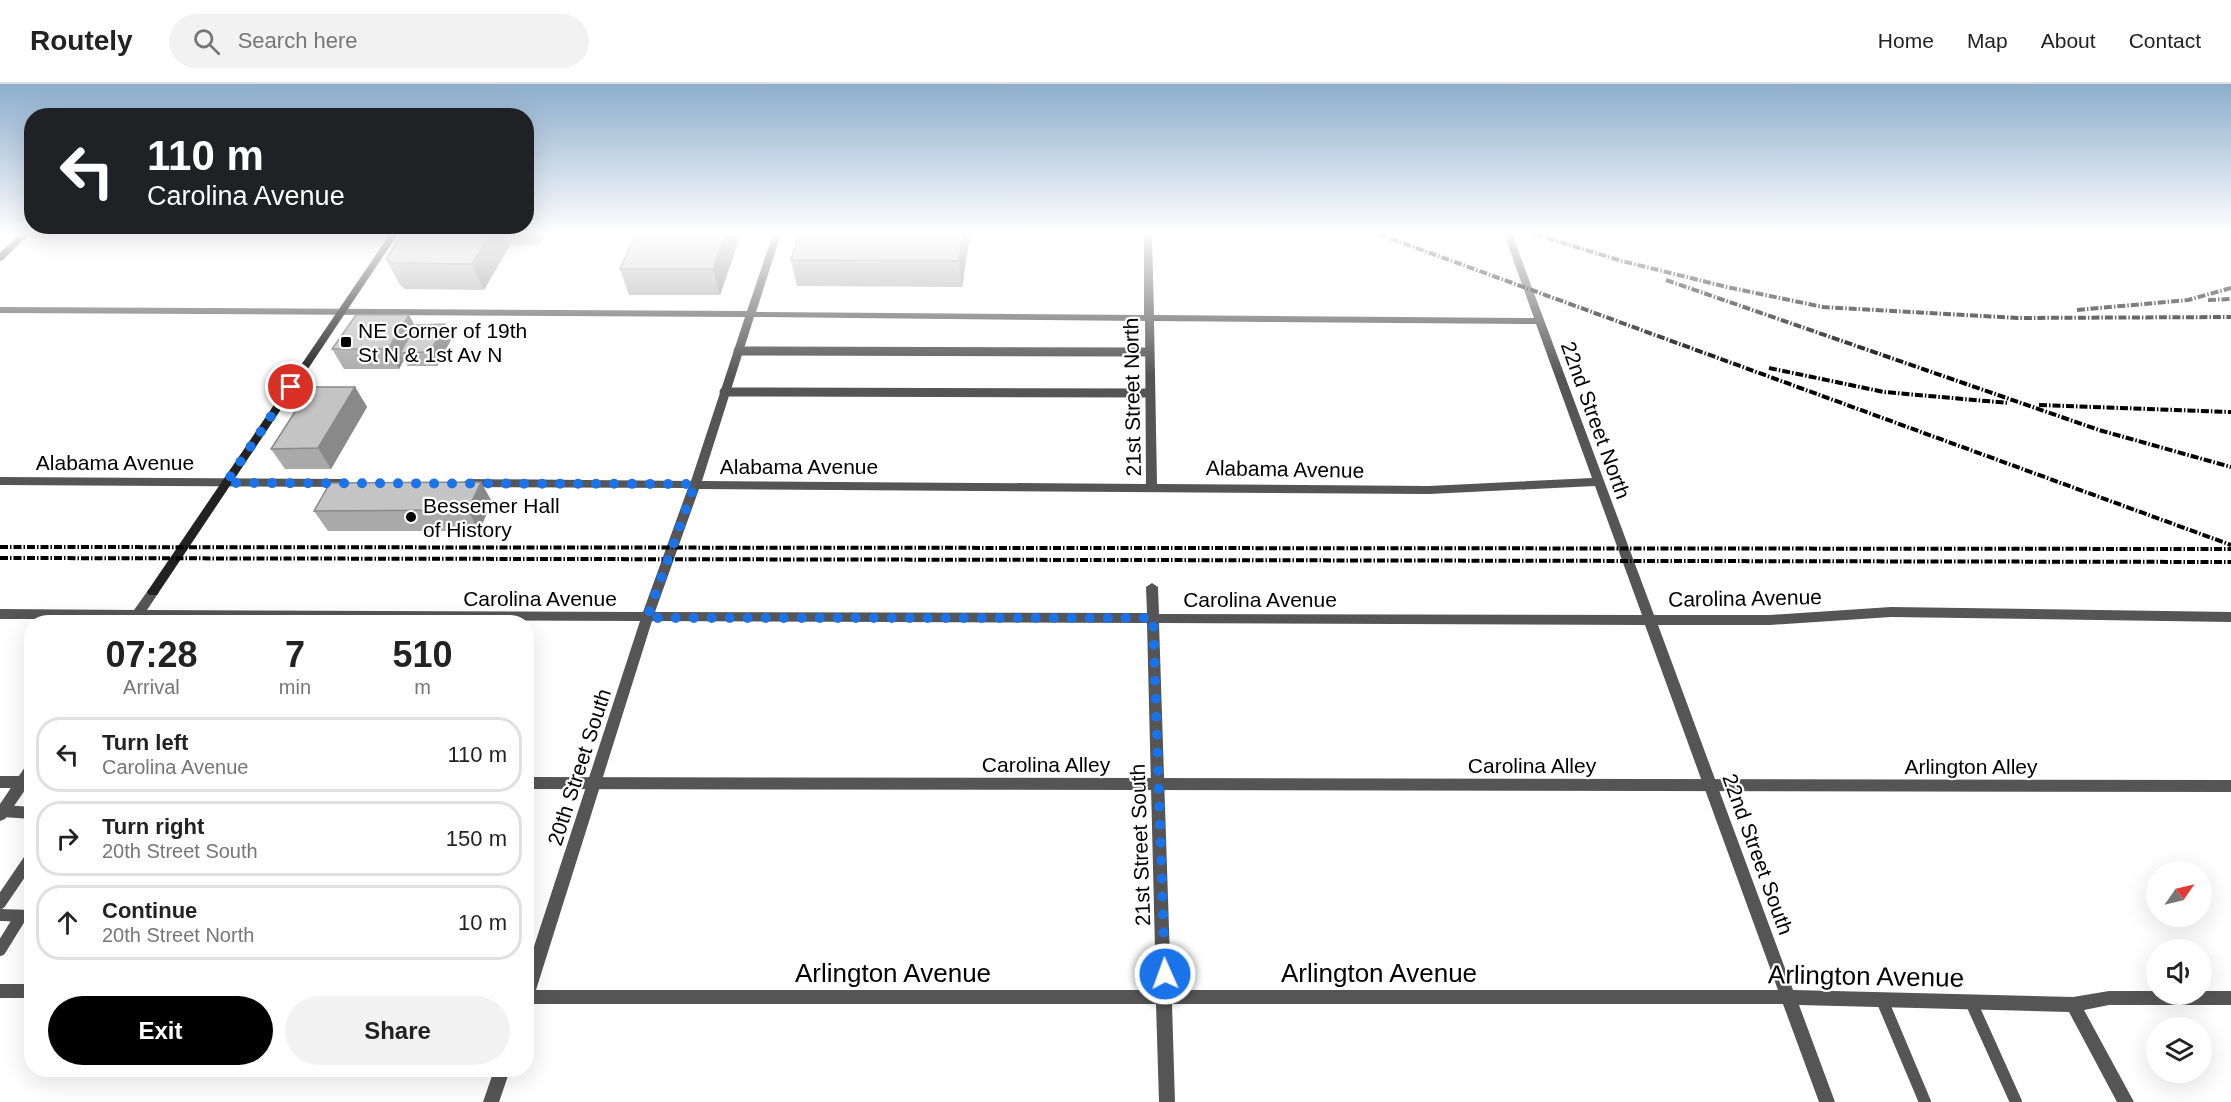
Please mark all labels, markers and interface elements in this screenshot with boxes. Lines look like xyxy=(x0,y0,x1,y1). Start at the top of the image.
search box xyxy=(169,14,589,68)
text: Routely xyxy=(30,25,133,56)
icon: search xyxy=(190,25,223,58)
text: Search here xyxy=(238,28,358,53)
text: Home xyxy=(1878,29,1934,52)
text: Map xyxy=(1967,29,2008,52)
text: About xyxy=(2041,29,2096,52)
text: Contact xyxy=(2129,29,2201,52)
icon: left xyxy=(48,132,126,210)
text: 110 m xyxy=(147,132,264,179)
text: Carolina Avenue xyxy=(147,181,345,211)
street label: 21st Street North xyxy=(1119,317,1145,477)
place label: NE Corner of 19th St N & 1st Av N xyxy=(358,319,527,366)
marker: NE Corner of 19th St N & 1st Av N xyxy=(339,335,353,349)
street label: 22nd Street North xyxy=(1557,338,1635,502)
pin xyxy=(265,361,316,412)
icon: arrive xyxy=(274,370,307,403)
street label: Alabama Avenue xyxy=(36,451,194,474)
street label: Alabama Avenue xyxy=(720,455,878,478)
street label: Alabama Avenue xyxy=(1206,456,1364,482)
place label: Bessemer Hall of History xyxy=(423,494,560,541)
marker: Bessemer Hall of History xyxy=(404,510,418,524)
street label: Carolina Avenue xyxy=(1668,585,1822,611)
street label: Carolina Avenue xyxy=(463,587,617,610)
street label: Carolina Avenue xyxy=(1183,588,1337,611)
text: 07:28 xyxy=(105,634,197,675)
text: 7 xyxy=(285,634,305,675)
text: 510 xyxy=(392,634,453,675)
text: Arrival xyxy=(123,676,180,698)
text: min xyxy=(279,676,311,698)
text: m xyxy=(414,676,431,698)
street label: 20th Street South xyxy=(543,686,615,848)
text: Turn left xyxy=(102,730,188,755)
icon: left xyxy=(51,738,84,771)
text: 110 m xyxy=(447,742,507,767)
street label: Carolina Alley xyxy=(982,753,1111,776)
street label: Carolina Alley xyxy=(1468,754,1597,777)
street label: Arlington Alley xyxy=(1904,755,2038,778)
text: Carolina Avenue xyxy=(102,756,248,778)
street label: 21st Street South xyxy=(1126,764,1154,926)
street label: 22nd Street South xyxy=(1718,771,1798,937)
text: Turn right xyxy=(102,814,204,839)
icon: right xyxy=(51,822,84,855)
text: 150 m xyxy=(446,826,507,851)
text: 20th Street South xyxy=(102,840,258,862)
north arrow xyxy=(2146,861,2212,927)
map controls xyxy=(2146,861,2212,1083)
text: Continue xyxy=(102,898,197,923)
icon: ahead xyxy=(51,906,84,939)
text: 10 m xyxy=(458,910,507,935)
text: 20th Street North xyxy=(102,924,254,946)
button: sound xyxy=(2146,939,2212,1005)
position arrow xyxy=(1133,942,1197,1006)
street label: Arlington Avenue xyxy=(795,958,991,988)
street label: Arlington Avenue xyxy=(1281,958,1477,988)
street label: Arlington Avenue xyxy=(1768,959,1964,993)
button: Exit xyxy=(48,996,273,1065)
button: Share xyxy=(285,996,510,1065)
button: layers xyxy=(2146,1017,2212,1083)

